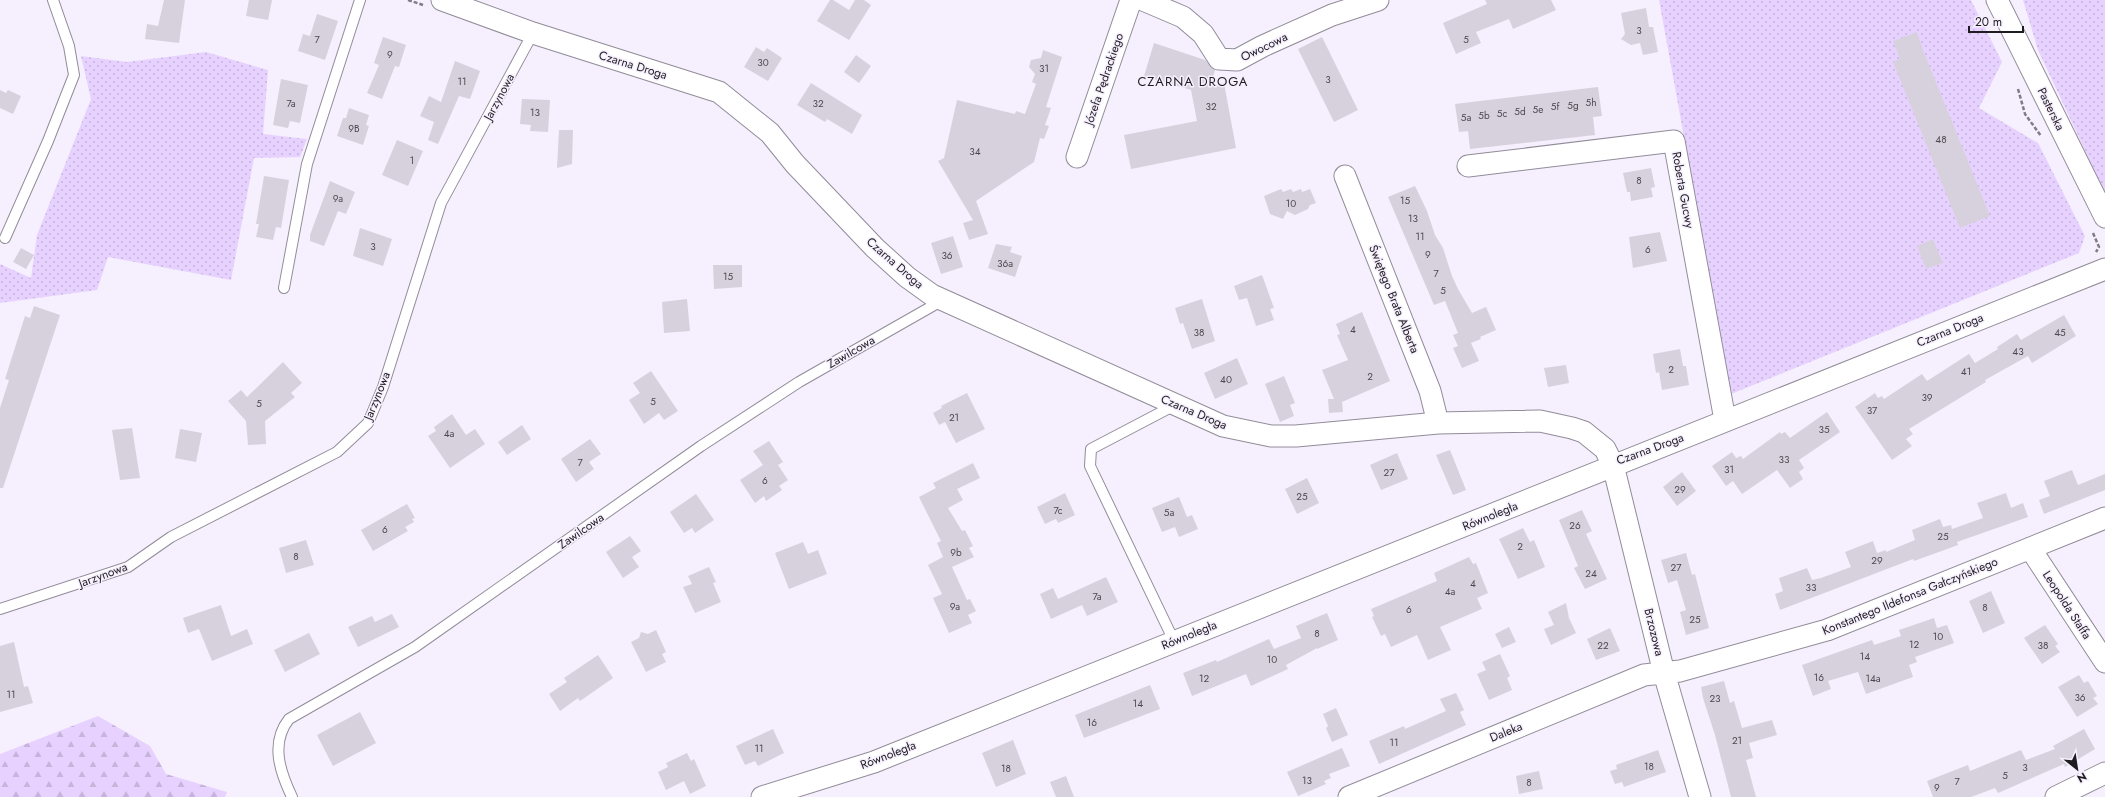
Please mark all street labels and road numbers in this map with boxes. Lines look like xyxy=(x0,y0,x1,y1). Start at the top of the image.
street label: Owocowa xyxy=(1237,28,1291,66)
street label: Józefa Pędrackiego xyxy=(1079,30,1128,129)
street label: Czarna Droga xyxy=(597,46,670,84)
street label: Jarzynowa xyxy=(478,70,519,125)
street label: Pasterska xyxy=(2033,84,2069,134)
street label: Roberta Gucwy xyxy=(1667,150,1699,231)
street label: Czarna Droga xyxy=(862,233,928,293)
street label: Świętego Brata Alberta xyxy=(1364,242,1424,356)
street label: Czarna Droga xyxy=(1914,308,1986,352)
street label: Zawilcowa xyxy=(824,331,878,373)
street label: Jarzynowa xyxy=(358,369,395,425)
street label: Czarna Droga xyxy=(1158,390,1230,434)
street label: Czarna Droga xyxy=(1614,428,1686,470)
street label: Równoległa xyxy=(1460,497,1521,535)
street label: Zawilcowa xyxy=(554,508,608,553)
street label: Konstantego Ildefonsa Gałczyńskiego xyxy=(1819,552,2001,640)
street label: Jarzynowa xyxy=(74,558,130,593)
street label: Leopolda Staffa xyxy=(2038,567,2096,643)
street label: Brzozowa xyxy=(1639,606,1669,658)
street label: Równoległa xyxy=(1159,616,1220,654)
street label: Daleka xyxy=(1487,717,1525,747)
street label: Równoległa xyxy=(858,736,919,774)

